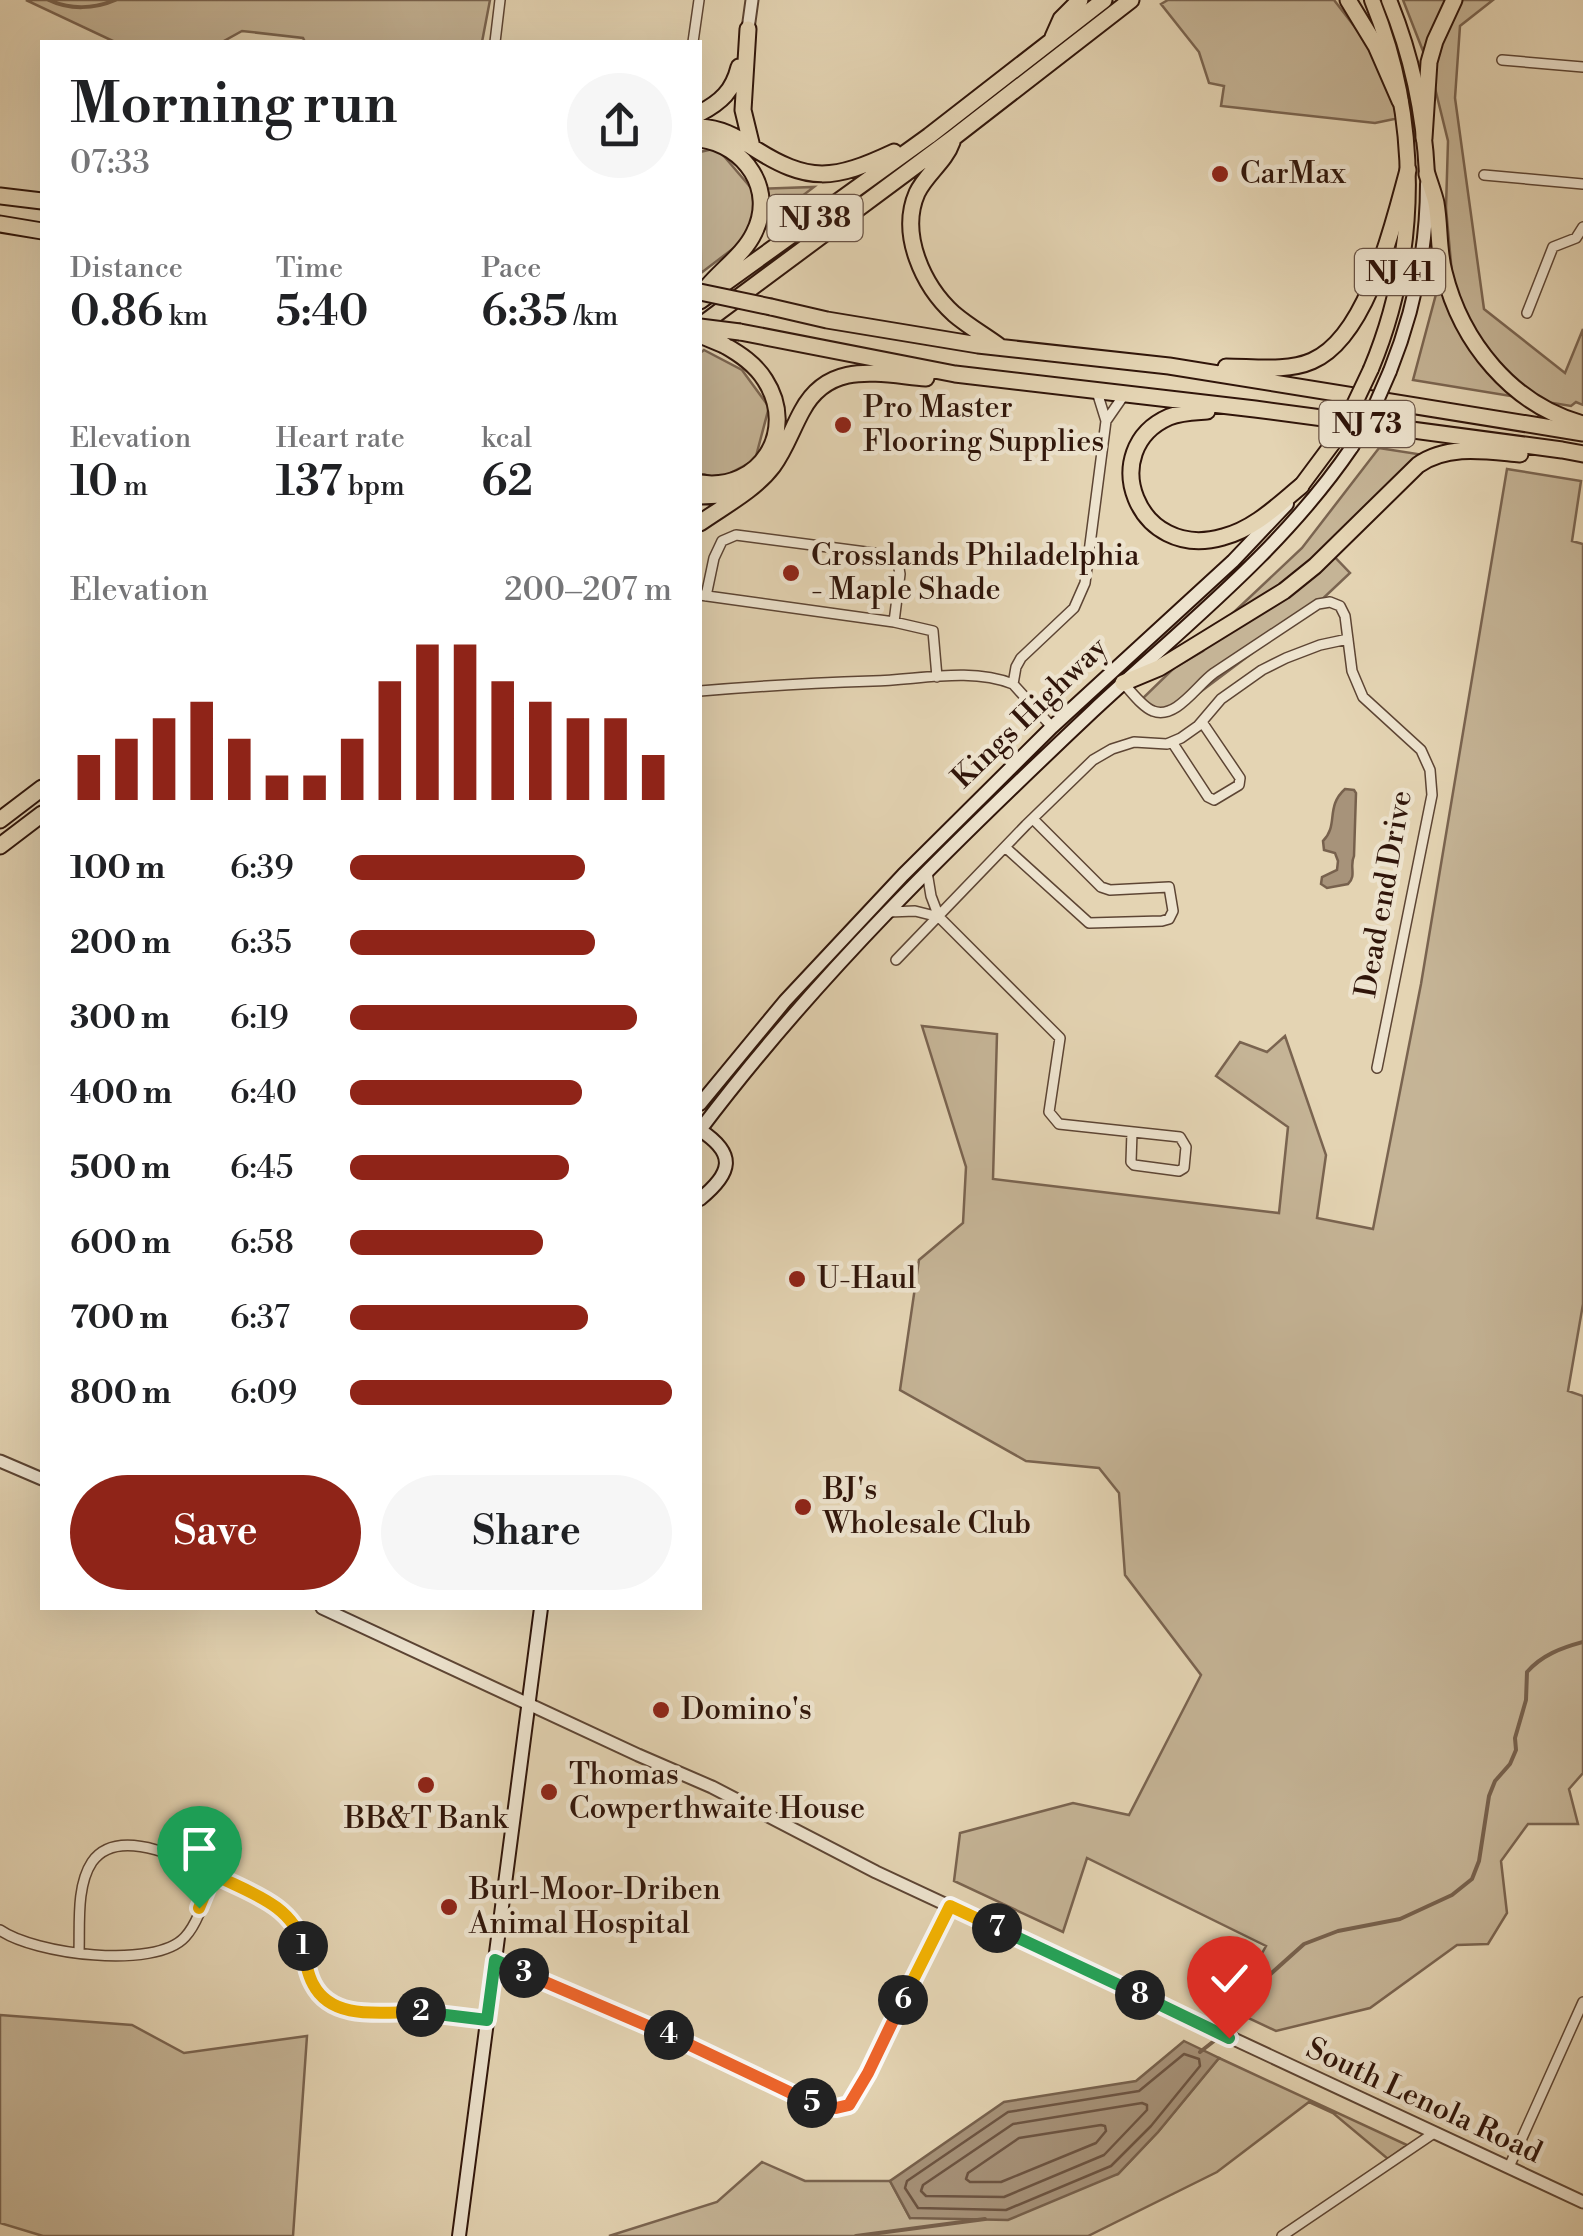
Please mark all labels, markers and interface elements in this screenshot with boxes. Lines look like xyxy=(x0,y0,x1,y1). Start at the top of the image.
text: Morning run xyxy=(70,71,398,140)
button: share xyxy=(567,73,672,178)
text: 07:33 xyxy=(70,143,150,183)
place label: CarMax xyxy=(1240,155,1346,193)
marker: CarMax xyxy=(1209,163,1231,185)
road number: NJ 38 xyxy=(768,195,862,241)
road number: NJ 41 xyxy=(1355,249,1445,295)
text: Distance xyxy=(70,251,183,286)
text: Time xyxy=(276,251,343,286)
text: Pace xyxy=(481,251,541,286)
text: 0.86 xyxy=(70,286,163,339)
text: 5:40 xyxy=(276,286,368,339)
text: 6:35 xyxy=(481,286,568,339)
text: km xyxy=(163,299,208,334)
text: /km xyxy=(568,299,618,334)
place label: Pro Master Flooring Supplies xyxy=(863,389,1104,461)
road number: NJ 73 xyxy=(1320,401,1414,447)
marker: Pro Master Flooring Supplies xyxy=(832,414,854,436)
text: Elevation xyxy=(70,421,191,456)
text: Heart rate xyxy=(276,421,405,456)
text: kcal xyxy=(481,421,532,456)
text: 10 xyxy=(70,456,118,509)
text: 137 xyxy=(276,456,342,509)
text: 62 xyxy=(481,456,533,509)
text: m xyxy=(118,469,148,504)
text: bpm xyxy=(342,469,405,504)
place label: Crosslands Philadelphia - Maple Shade xyxy=(811,537,1140,609)
marker: Crosslands Philadelphia - Maple Shade xyxy=(780,562,802,584)
text: Elevation xyxy=(70,570,209,610)
text: 200–207 m xyxy=(504,570,672,610)
street label: Kings Highway xyxy=(944,629,1116,797)
street label: Dead end Drive xyxy=(1347,788,1421,1000)
text: 100 m xyxy=(70,848,165,888)
text: 6:39 xyxy=(230,848,294,888)
text: 200 m xyxy=(70,923,171,963)
text: 6:35 xyxy=(230,923,292,963)
text: 300 m xyxy=(70,998,170,1038)
text: 6:19 xyxy=(230,998,289,1038)
text: 400 m xyxy=(70,1073,172,1113)
text: 6:40 xyxy=(230,1073,297,1113)
text: 500 m xyxy=(70,1148,171,1188)
text: 6:45 xyxy=(230,1148,293,1188)
text: 600 m xyxy=(70,1223,171,1263)
text: 6:58 xyxy=(230,1223,294,1263)
place label: U-Haul xyxy=(817,1260,916,1298)
marker: U-Haul xyxy=(786,1268,808,1290)
text: 700 m xyxy=(70,1298,169,1338)
text: 6:37 xyxy=(230,1298,290,1338)
text: 800 m xyxy=(70,1373,171,1413)
text: 6:09 xyxy=(230,1373,297,1413)
place label: BJ's Wholesale Club xyxy=(822,1471,1031,1543)
button: Save xyxy=(70,1475,361,1590)
button: Share xyxy=(381,1475,672,1590)
marker: BJ's Wholesale Club xyxy=(792,1496,814,1518)
place label: Domino's xyxy=(681,1691,812,1729)
marker: Domino's xyxy=(650,1699,672,1721)
place label: Thomas Cowperthwaite House xyxy=(569,1756,865,1828)
marker: BB&T Bank xyxy=(415,1774,437,1796)
marker: Thomas Cowperthwaite House xyxy=(538,1781,560,1803)
place label: BB&T Bank xyxy=(343,1800,509,1838)
pin xyxy=(157,1806,242,1909)
icon: arrive xyxy=(172,1821,227,1876)
place label: Burl-Moor-Driben Animal Hospital xyxy=(468,1871,721,1943)
marker: Burl-Moor-Driben Animal Hospital xyxy=(438,1896,460,1918)
pin: 7 xyxy=(972,1903,1022,1953)
text: 7 xyxy=(989,1910,1005,1945)
pin: 1 xyxy=(278,1921,328,1971)
text: 1 xyxy=(296,1928,310,1963)
pin xyxy=(1187,1936,1272,2039)
pin: 3 xyxy=(499,1948,549,1998)
icon: check xyxy=(1202,1951,1257,2006)
text: 3 xyxy=(516,1955,532,1990)
pin: 8 xyxy=(1115,1970,1165,2020)
pin: 6 xyxy=(878,1975,928,2025)
text: 8 xyxy=(1131,1977,1149,2012)
text: 6 xyxy=(894,1982,912,2017)
pin: 2 xyxy=(396,1987,446,2037)
text: 2 xyxy=(412,1994,430,2029)
pin: 4 xyxy=(644,2010,694,2060)
text: 4 xyxy=(660,2017,678,2052)
street label: South Lenola Road xyxy=(1300,2030,1548,2172)
pin: 5 xyxy=(787,2078,837,2128)
text: 5 xyxy=(803,2085,821,2120)

